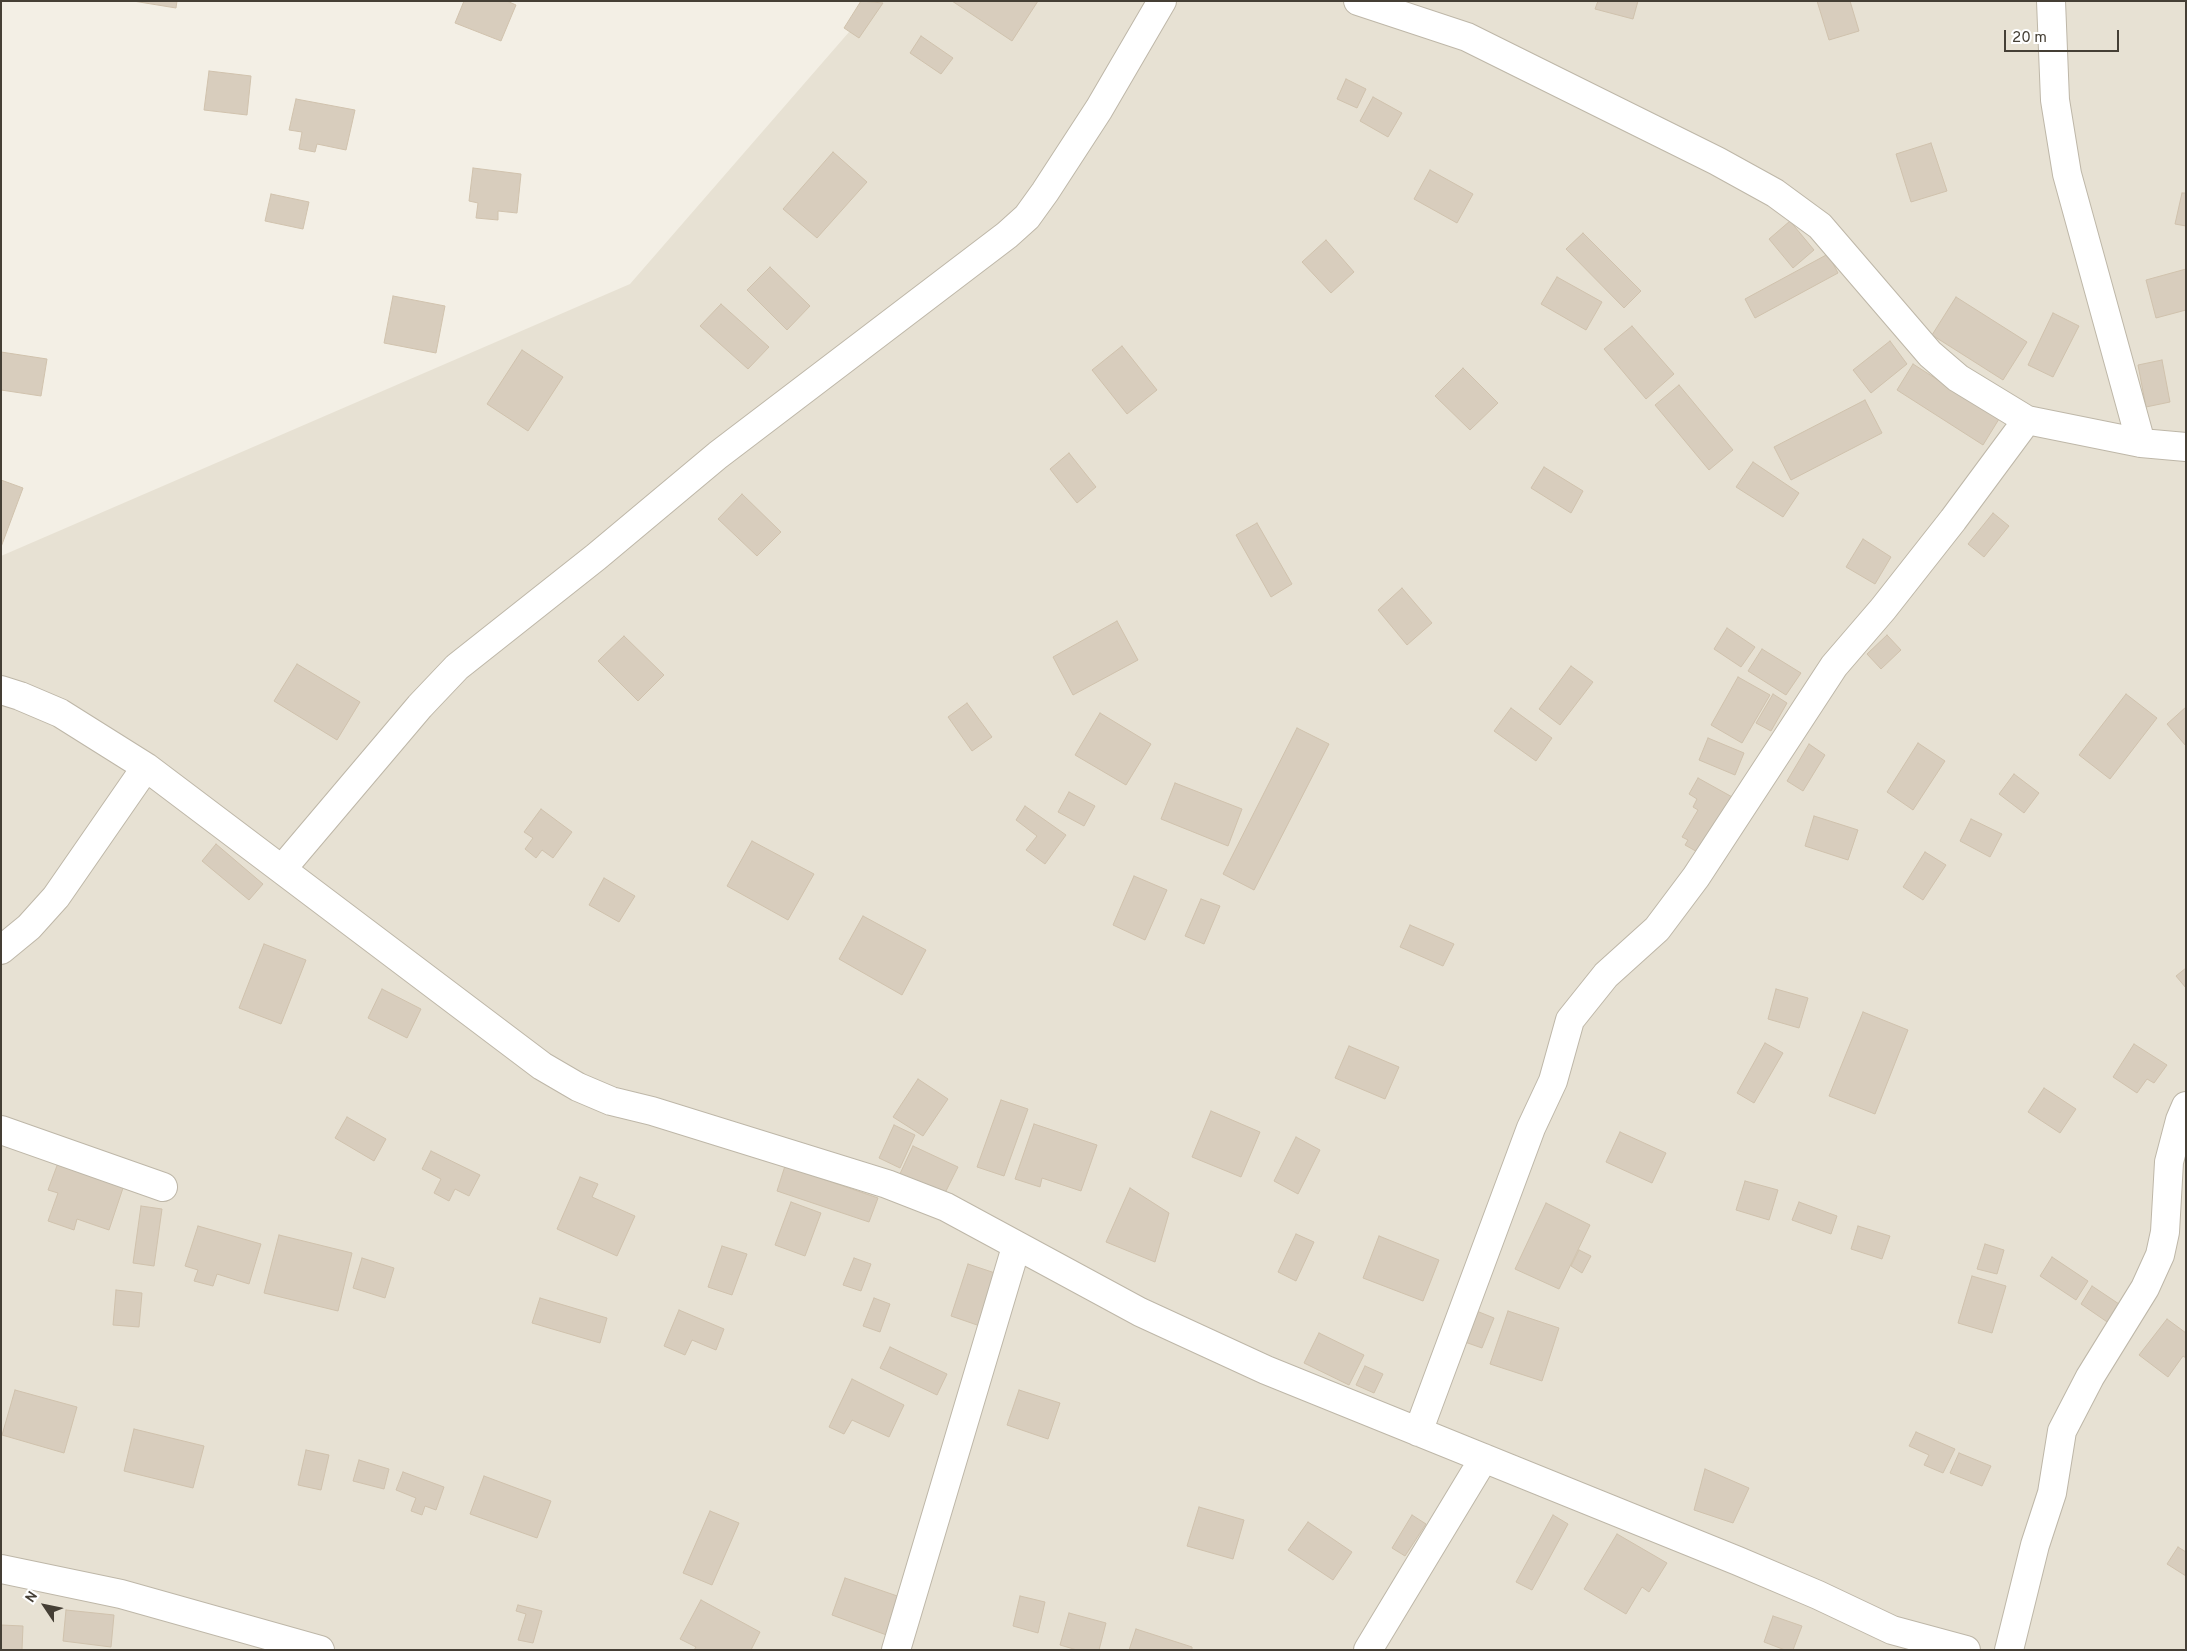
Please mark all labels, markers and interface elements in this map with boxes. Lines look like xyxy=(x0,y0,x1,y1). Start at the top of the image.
scale bar xyxy=(2007,20,2122,52)
text: 20 m xyxy=(2012,29,2047,48)
north arrow xyxy=(20,1581,70,1631)
text: N xyxy=(22,1588,42,1606)

